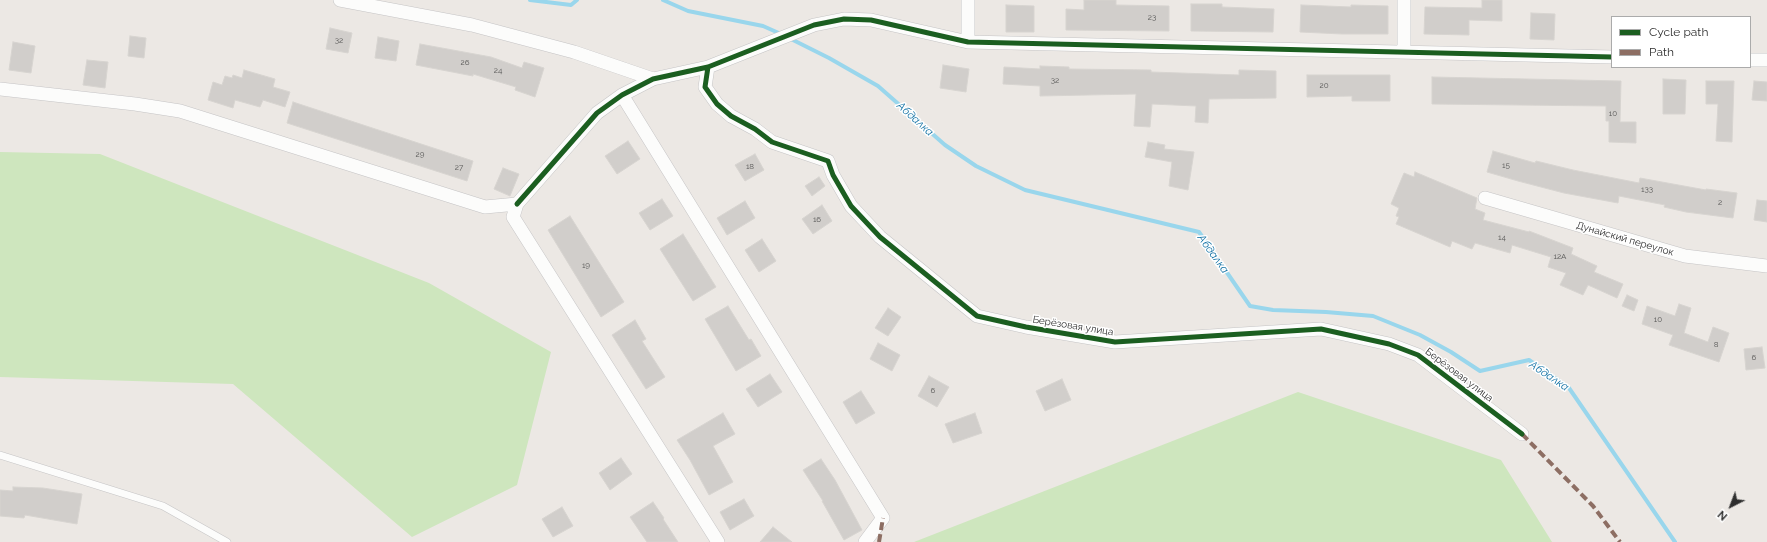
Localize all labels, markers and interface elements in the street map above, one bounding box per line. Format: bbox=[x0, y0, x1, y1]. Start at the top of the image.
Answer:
house number: 23 bbox=[1148, 13, 1156, 23]
legend bbox=[1611, 16, 1751, 68]
text: Cycle path bbox=[1649, 25, 1708, 39]
house number: 32 bbox=[335, 36, 343, 46]
text: Path bbox=[1649, 45, 1674, 59]
house number: 26 bbox=[461, 58, 469, 68]
house number: 24 bbox=[494, 66, 502, 76]
house number: 32 bbox=[1051, 76, 1059, 86]
house number: 20 bbox=[1319, 81, 1329, 91]
water label: Абдалка bbox=[894, 99, 936, 139]
house number: 10 bbox=[1609, 109, 1617, 119]
house number: 29 bbox=[416, 150, 424, 160]
house number: 15 bbox=[1502, 161, 1510, 171]
house number: 18 bbox=[746, 162, 754, 172]
house number: 27 bbox=[455, 163, 463, 173]
house number: 133 bbox=[1641, 185, 1653, 195]
house number: 2 bbox=[1718, 198, 1722, 208]
house number: 16 bbox=[813, 215, 821, 225]
street label: Дунайский переулок bbox=[1575, 219, 1675, 259]
water label: Абдалка bbox=[1195, 232, 1231, 276]
house number: 14 bbox=[1498, 233, 1506, 243]
house number: 12А bbox=[1554, 252, 1566, 262]
house number: 19 bbox=[582, 261, 590, 271]
street label: Берёзовая улица bbox=[1032, 314, 1114, 338]
house number: 10 bbox=[1654, 315, 1662, 325]
house number: 8 bbox=[1714, 340, 1718, 350]
street label: Берёзовая улица bbox=[1423, 346, 1495, 404]
house number: 6 bbox=[1752, 353, 1756, 363]
water label: Абдалка bbox=[1527, 358, 1571, 394]
house number: 6 bbox=[931, 386, 935, 396]
north arrow bbox=[1711, 486, 1751, 526]
text: N bbox=[1715, 508, 1730, 523]

